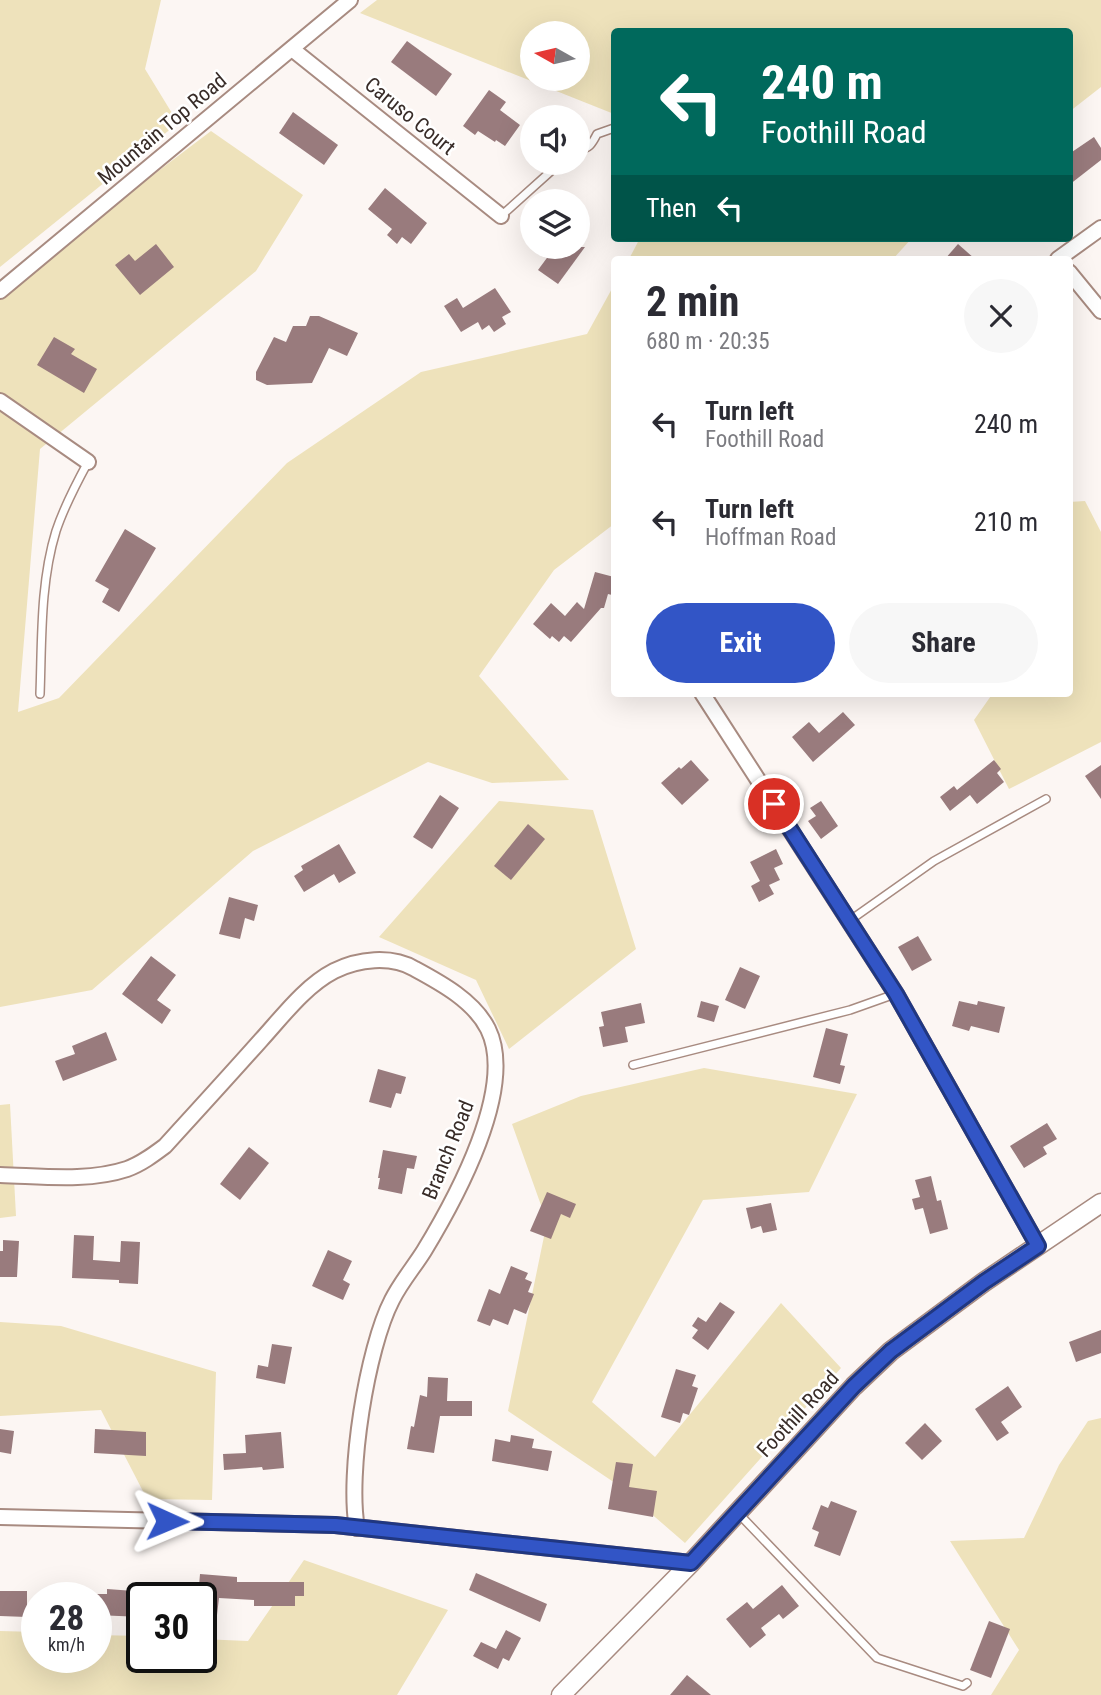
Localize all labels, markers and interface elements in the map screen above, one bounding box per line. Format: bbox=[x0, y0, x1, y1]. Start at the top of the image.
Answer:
north arrow bbox=[520, 21, 590, 91]
map controls bbox=[520, 21, 590, 259]
text: 240 m bbox=[761, 54, 883, 111]
icon: left bbox=[646, 56, 737, 147]
street label: Mountain Top Road bbox=[93, 68, 231, 190]
street label: Caruso Court bbox=[360, 72, 460, 160]
button: sound bbox=[520, 105, 590, 175]
text: Foothill Road bbox=[761, 113, 927, 151]
button: layers bbox=[520, 189, 590, 259]
icon: left bbox=[711, 189, 749, 227]
text: Then bbox=[646, 193, 697, 223]
text: 2 min bbox=[646, 277, 739, 326]
button: close bbox=[964, 279, 1038, 353]
text: 680 m · 20:35 bbox=[646, 328, 770, 355]
text: Turn left bbox=[705, 396, 794, 426]
icon: left bbox=[646, 405, 684, 443]
text: 240 m bbox=[974, 409, 1038, 439]
text: Foothill Road bbox=[705, 426, 824, 453]
text: Turn left bbox=[705, 494, 794, 524]
icon: left bbox=[646, 503, 684, 541]
text: 210 m bbox=[974, 507, 1038, 537]
text: Hoffman Road bbox=[705, 524, 836, 551]
button: Exit bbox=[646, 603, 835, 683]
button: Share bbox=[849, 603, 1038, 683]
pin bbox=[744, 774, 804, 834]
icon: arrive bbox=[755, 785, 793, 823]
street label: Branch Road bbox=[417, 1097, 479, 1203]
street label: Foothill Road bbox=[752, 1366, 844, 1462]
position arrow bbox=[130, 1484, 204, 1558]
speed limit sign: 30 bbox=[126, 1582, 217, 1673]
text: 28 bbox=[49, 1598, 84, 1639]
text: km/h bbox=[48, 1634, 85, 1655]

